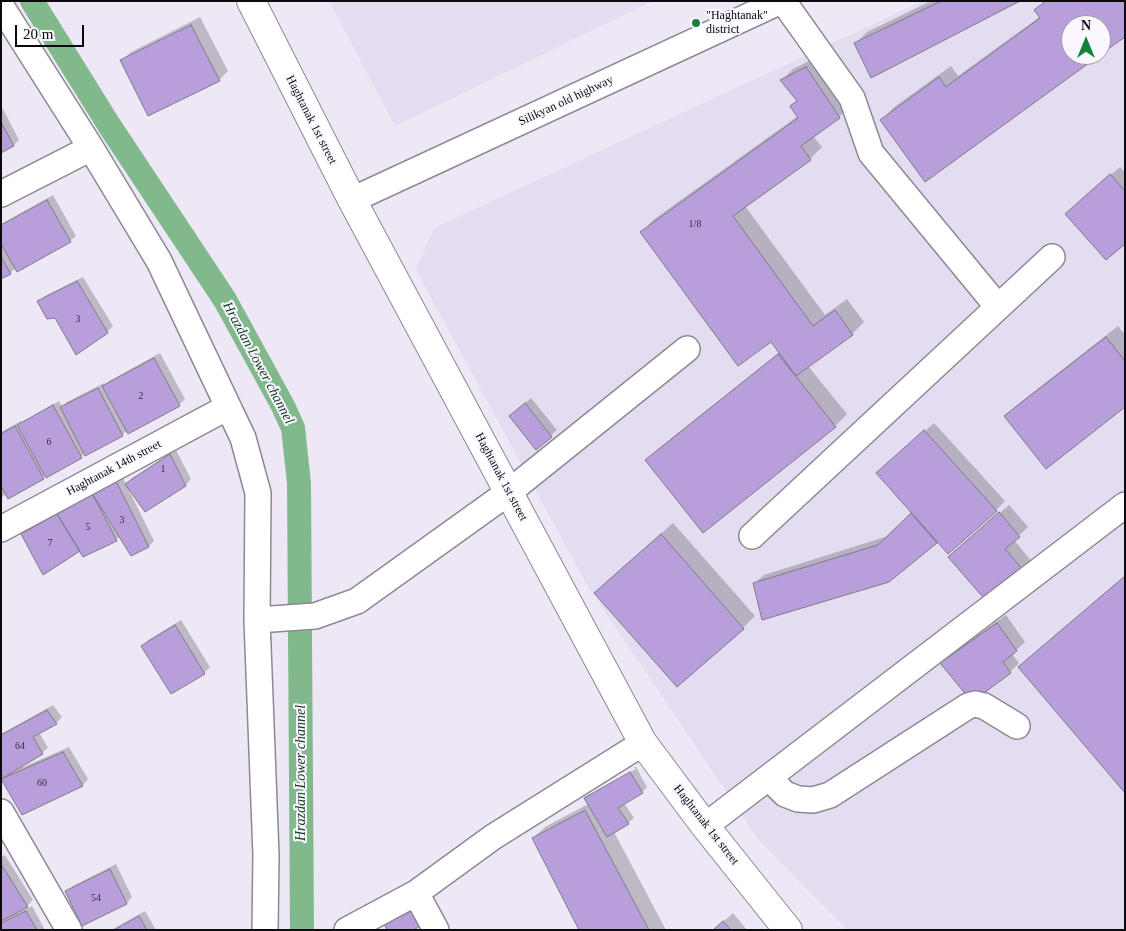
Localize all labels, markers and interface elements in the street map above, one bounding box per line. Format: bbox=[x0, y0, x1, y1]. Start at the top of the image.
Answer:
place label: "Haghtanak" district bbox=[706, 9, 768, 37]
scale bar bbox=[18, 15, 86, 47]
north arrow bbox=[1061, 15, 1111, 65]
marker: "Haghtanak" district bbox=[690, 17, 702, 29]
text: N bbox=[1081, 18, 1091, 33]
text: 20 m bbox=[23, 26, 53, 42]
street label: Haghtanak 1st street bbox=[282, 73, 340, 167]
street label: Silikyan old highway bbox=[516, 73, 616, 129]
house number: 1/8 bbox=[689, 218, 701, 230]
water label: Hrazdan Lower channel bbox=[219, 299, 297, 427]
house number: 3 bbox=[76, 313, 80, 325]
house number: 2 bbox=[138, 390, 144, 402]
street label: Haghtanak 1st street bbox=[472, 430, 530, 524]
house number: 6 bbox=[46, 436, 52, 448]
street label: Haghtanak 14th street bbox=[64, 437, 164, 499]
house number: 1 bbox=[160, 463, 166, 475]
house number: 3 bbox=[120, 514, 124, 526]
house number: 5 bbox=[86, 521, 90, 533]
house number: 7 bbox=[48, 537, 52, 549]
water label: Hrazdan Lower channel bbox=[293, 705, 309, 841]
house number: 64 bbox=[15, 740, 25, 752]
house number: 60 bbox=[37, 777, 47, 789]
street label: Haghtanak 1st street bbox=[670, 782, 742, 868]
house number: 54 bbox=[91, 892, 101, 904]

